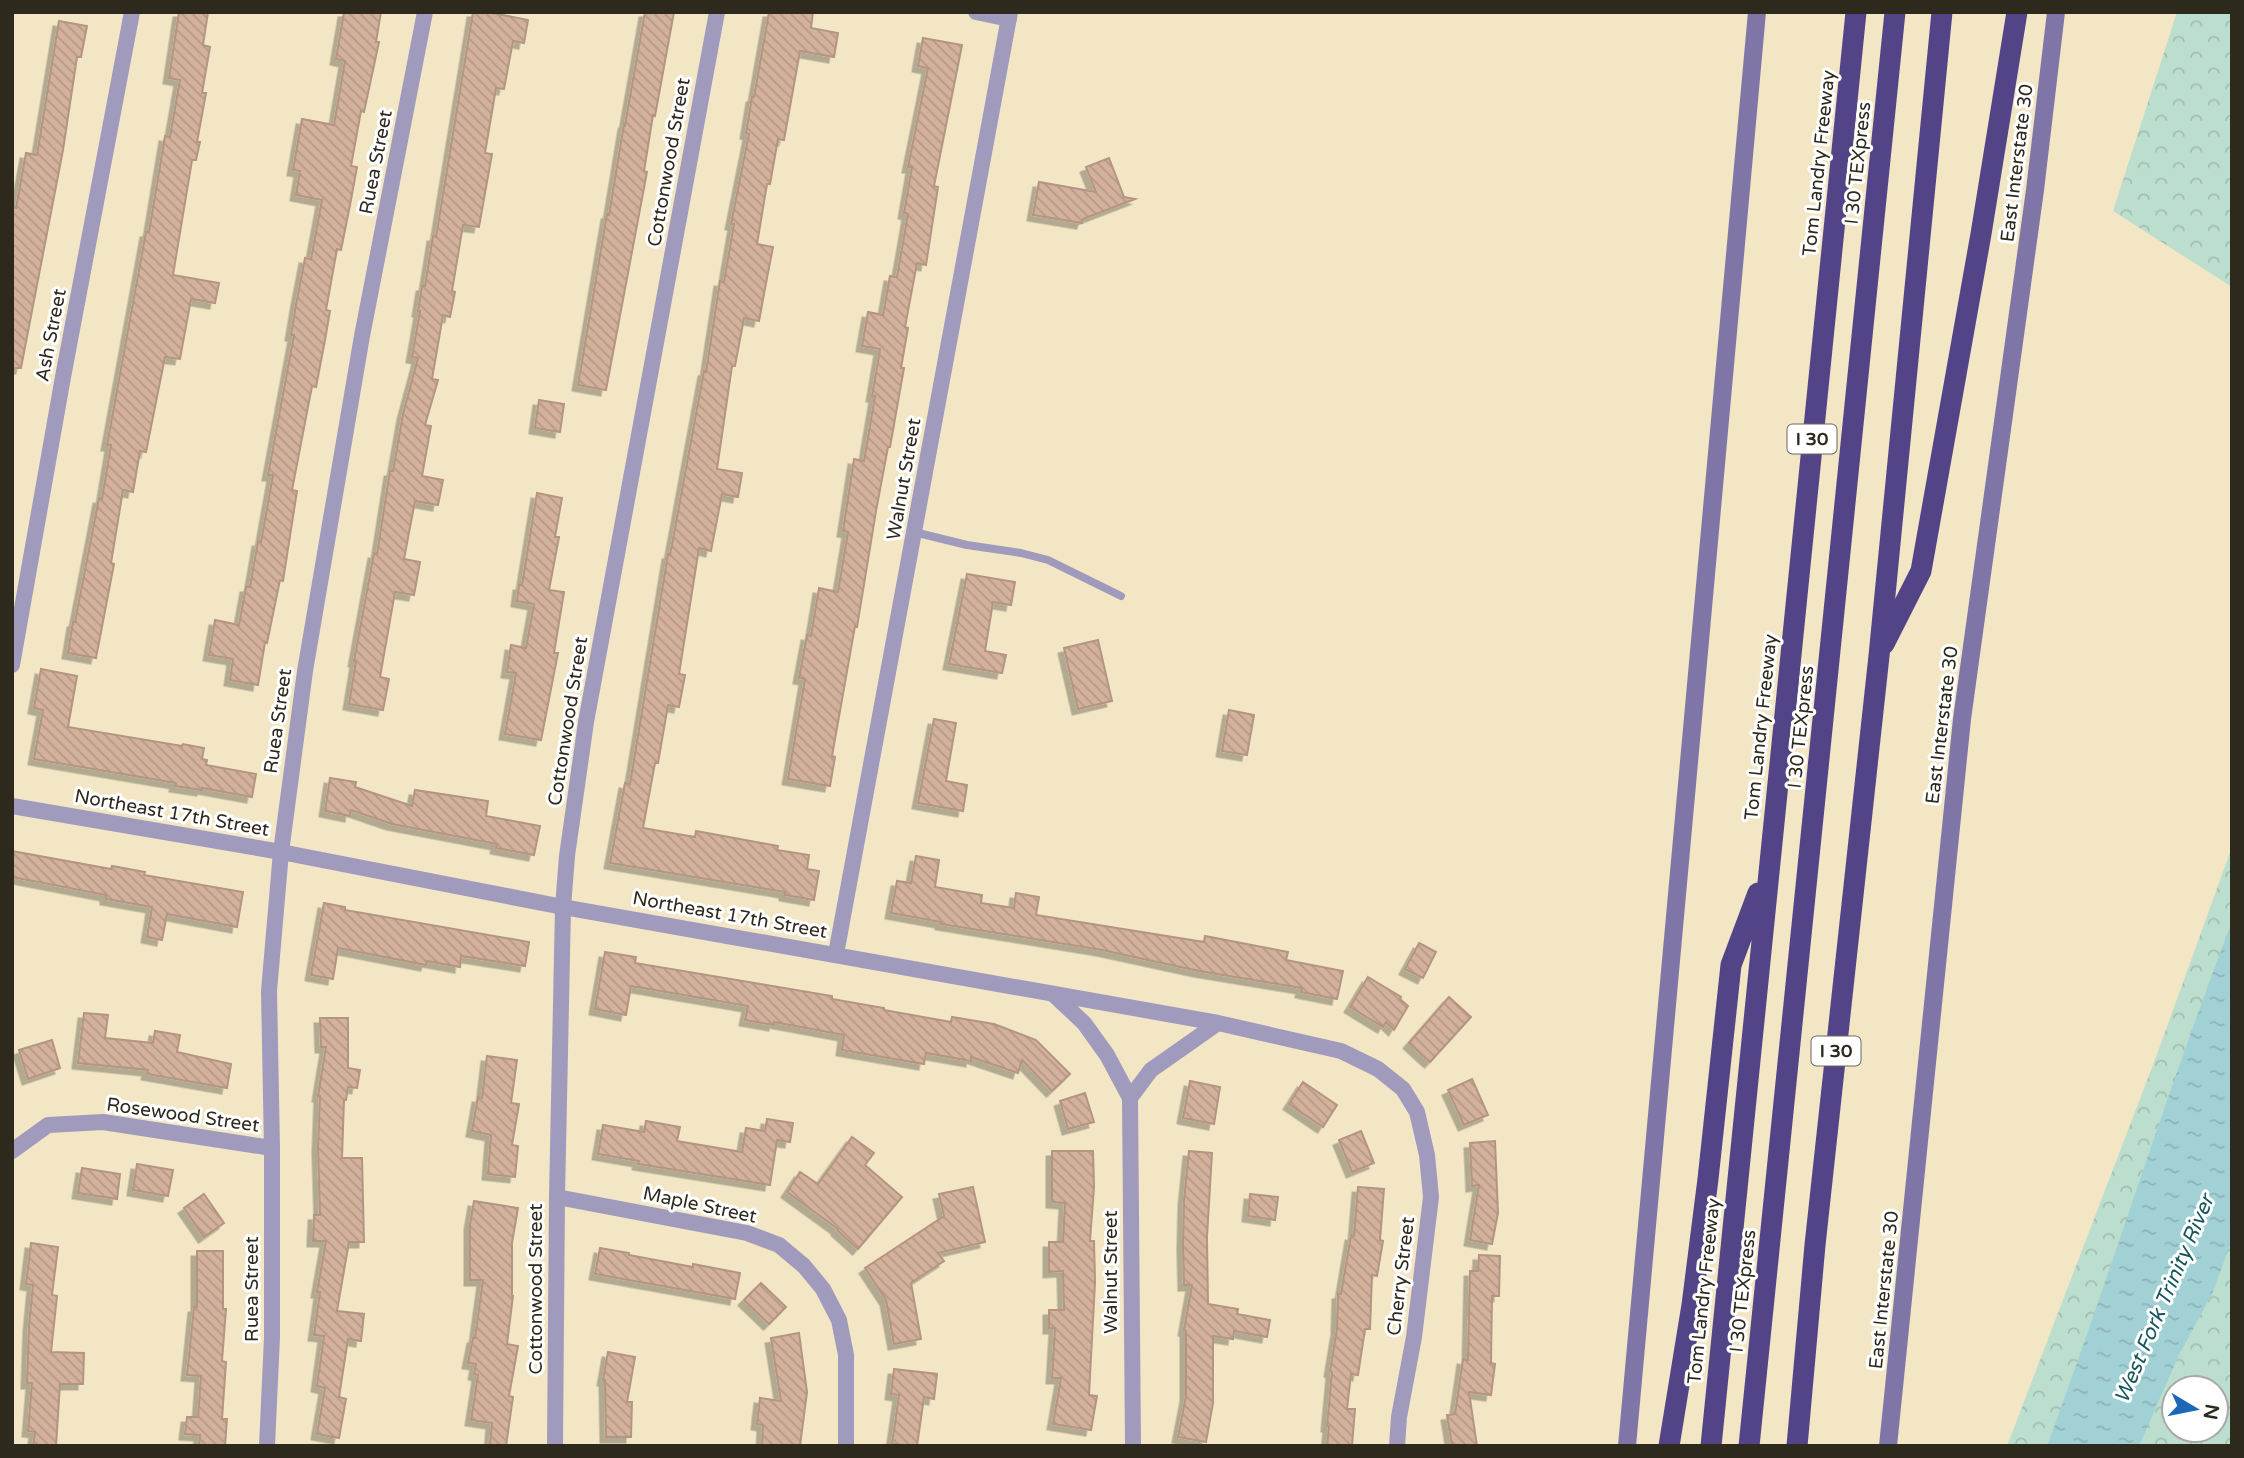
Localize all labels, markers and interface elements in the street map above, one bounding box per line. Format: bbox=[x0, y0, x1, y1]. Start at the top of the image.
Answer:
street label: Tom Landry Freeway bbox=[1798, 69, 1840, 257]
street label: Cottonwood Street bbox=[643, 76, 695, 248]
street label: East Interstate 30 bbox=[1996, 83, 2038, 243]
street label: I 30 TEXpress bbox=[1841, 101, 1875, 226]
street label: Ruea Street bbox=[355, 108, 397, 216]
street label: Ash Street bbox=[31, 287, 71, 383]
street label: Walnut Street bbox=[882, 416, 926, 542]
road number: I 30 bbox=[1787, 424, 1836, 454]
street label: Tom Landry Freeway bbox=[1740, 633, 1782, 821]
street label: Cottonwood Street bbox=[544, 635, 592, 807]
street label: East Interstate 30 bbox=[1921, 645, 1963, 805]
street label: I 30 TEXpress bbox=[1784, 665, 1818, 790]
street label: Ruea Street bbox=[260, 667, 296, 775]
street label: Northeast 17th Street bbox=[73, 785, 271, 841]
street label: Northeast 17th Street bbox=[631, 887, 829, 943]
road number: I 30 bbox=[1812, 1036, 1860, 1066]
street label: Rosewood Street bbox=[105, 1093, 261, 1137]
street label: Maple Street bbox=[641, 1182, 759, 1228]
water label: West Fork Trinity River bbox=[2109, 1189, 2221, 1407]
street label: Tom Landry Freeway bbox=[1683, 1197, 1725, 1385]
street label: Cottonwood Street bbox=[525, 1204, 547, 1374]
street label: Walnut Street bbox=[1100, 1210, 1122, 1334]
street label: East Interstate 30 bbox=[1865, 1210, 1903, 1370]
street label: Cherry Street bbox=[1383, 1215, 1419, 1337]
street label: I 30 TEXpress bbox=[1726, 1229, 1760, 1354]
street label: Ruea Street bbox=[241, 1236, 263, 1342]
north arrow bbox=[2160, 1374, 2230, 1444]
text: N bbox=[2199, 1402, 2223, 1421]

